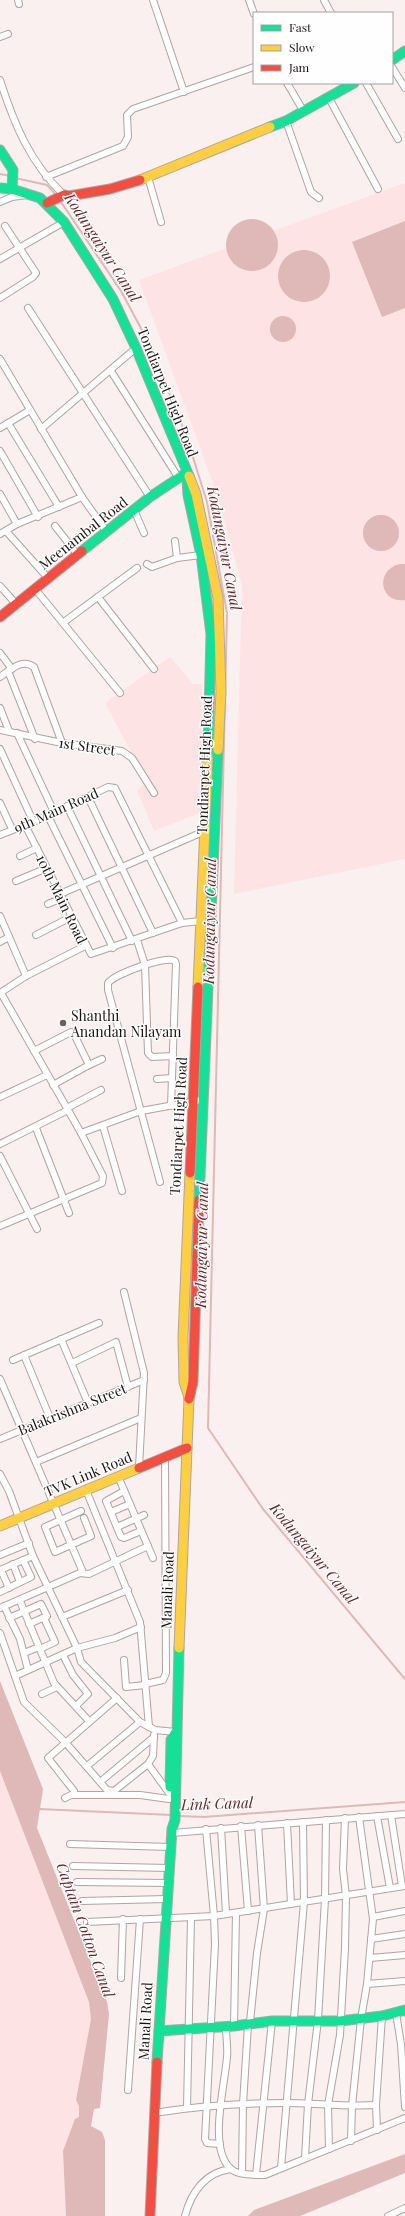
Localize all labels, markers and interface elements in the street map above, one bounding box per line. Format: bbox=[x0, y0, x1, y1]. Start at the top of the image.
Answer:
legend bbox=[253, 12, 393, 84]
text: Fast bbox=[289, 19, 312, 35]
text: Slow bbox=[289, 39, 315, 55]
text: Jam bbox=[288, 59, 310, 75]
water label: Kodungaiyur Canal bbox=[60, 188, 146, 306]
street label: Tondiarpet High Road bbox=[133, 324, 203, 460]
water label: Kodungaiyur Canal bbox=[203, 483, 247, 613]
street label: Meenambal Road bbox=[35, 492, 131, 574]
street label: Tondiarpet High Road bbox=[192, 695, 216, 835]
street label: 1st Street bbox=[57, 733, 118, 760]
street label: 9th Main Road bbox=[11, 783, 101, 837]
street label: 10th Main Road bbox=[32, 851, 92, 947]
water label: Kodungaiyur Canal bbox=[198, 857, 220, 985]
place label: Shanthi Anandan Nilayam bbox=[70, 1006, 182, 1041]
marker: Shanthi Anandan Nilayam bbox=[58, 1018, 68, 1028]
street label: Tondiarpet High Road bbox=[165, 1056, 191, 1196]
water label: Kodungaiyur Canal bbox=[190, 1181, 212, 1309]
street label: Balakrishna Street bbox=[15, 1378, 130, 1439]
street label: TVK Link Road bbox=[41, 1447, 135, 1501]
water label: Kodungaiyur Canal bbox=[265, 1498, 363, 1608]
street label: Manali Road bbox=[156, 1551, 178, 1629]
water label: Link Canal bbox=[180, 1792, 254, 1814]
water label: Captain Cotton Canal bbox=[52, 1860, 120, 2001]
street label: Manali Road bbox=[133, 1982, 157, 2060]

